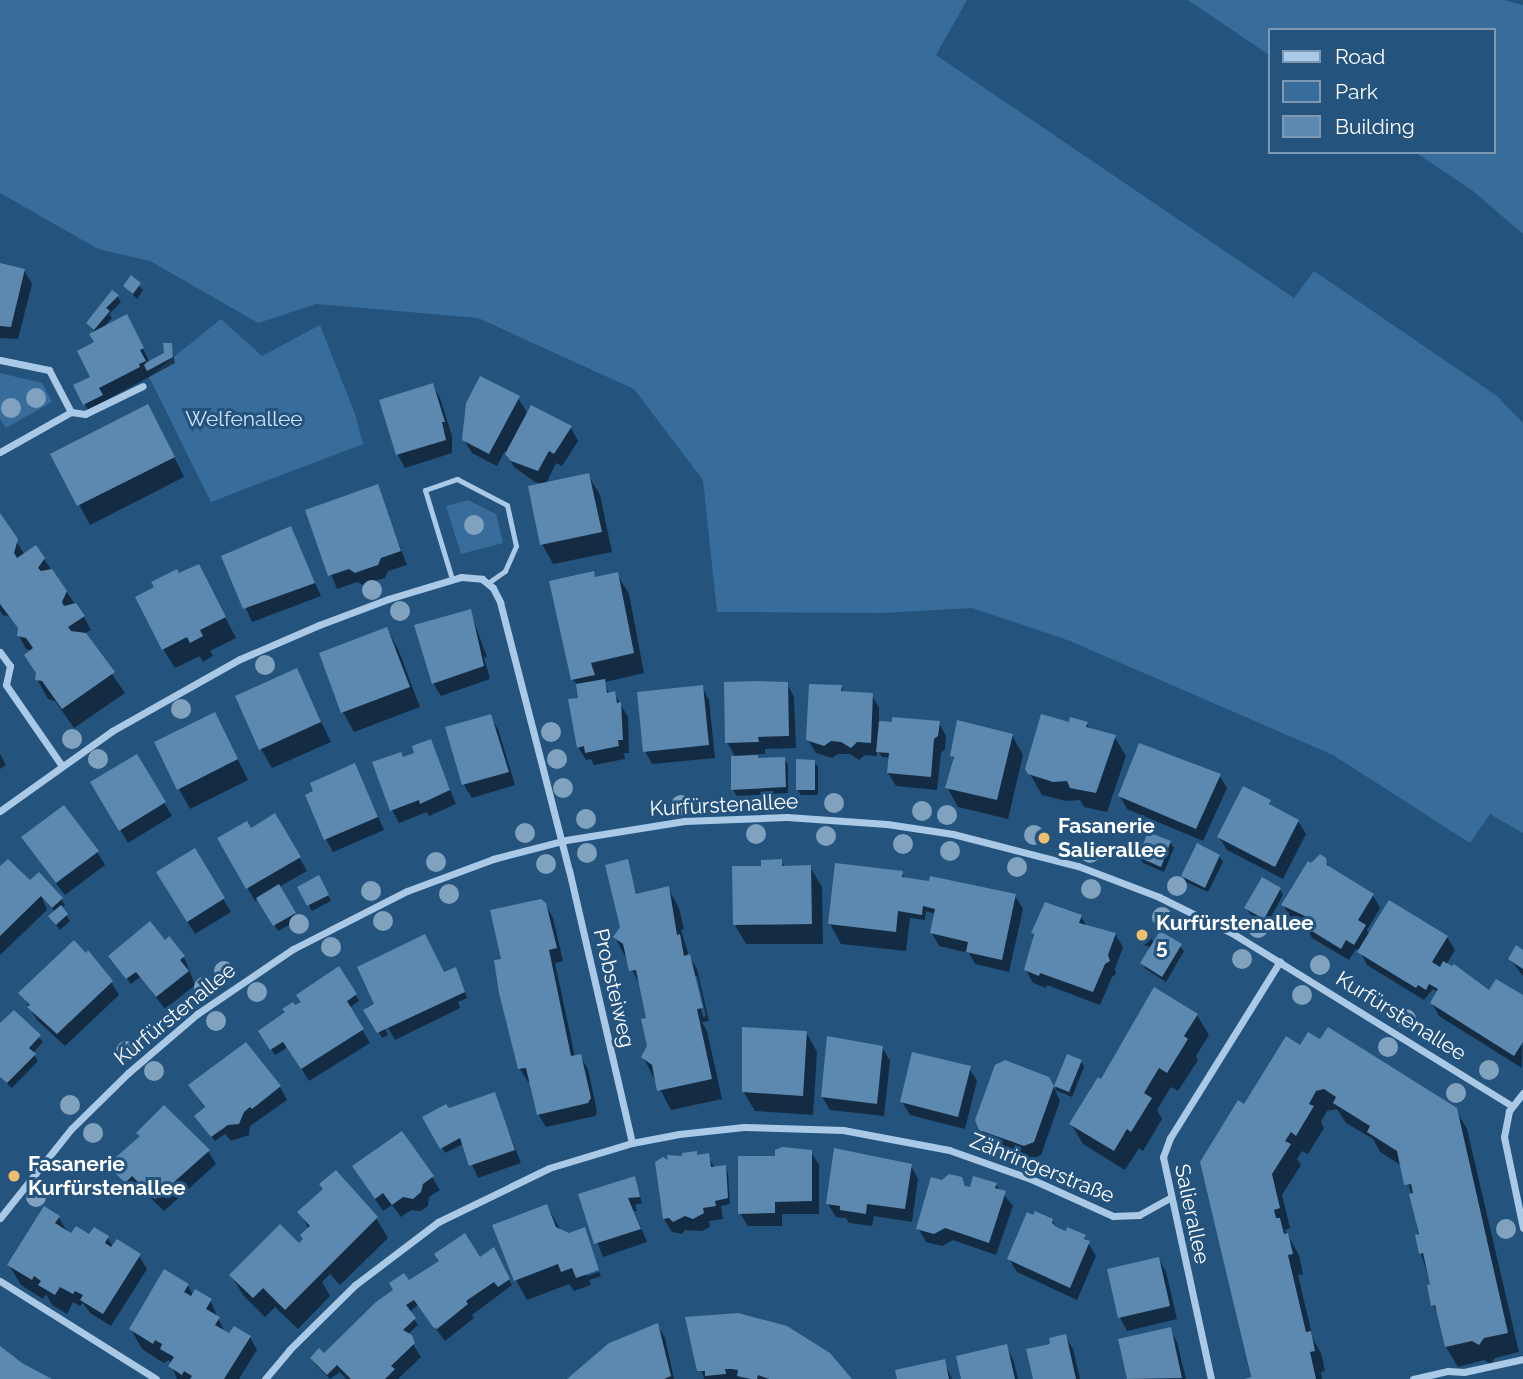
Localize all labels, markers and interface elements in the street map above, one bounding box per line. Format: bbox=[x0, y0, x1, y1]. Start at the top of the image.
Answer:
legend bbox=[1268, 28, 1495, 154]
text: Road bbox=[1335, 44, 1385, 69]
text: Park bbox=[1335, 79, 1378, 104]
text: Building bbox=[1335, 114, 1415, 139]
park label: Welfenallee bbox=[185, 406, 303, 432]
street label: Kurfürstenallee bbox=[649, 789, 799, 821]
place label: Fasanerie Salierallee bbox=[1058, 813, 1166, 863]
marker: Fasanerie Salierallee bbox=[1036, 830, 1052, 846]
place label: Kurfürstenallee 5 bbox=[1156, 910, 1314, 960]
street label: Probsteiweg bbox=[588, 926, 640, 1050]
marker: Kurfürstenallee 5 bbox=[1134, 927, 1150, 943]
street label: Kurfürstenallee bbox=[109, 957, 241, 1071]
street label: Kurfürstenallee bbox=[1331, 966, 1471, 1066]
street label: Zähringerstraße bbox=[966, 1128, 1118, 1208]
place label: Fasanerie Kurfürstenallee bbox=[28, 1151, 186, 1201]
street label: Salierallee bbox=[1169, 1162, 1215, 1266]
marker: Fasanerie Kurfürstenallee bbox=[6, 1168, 22, 1184]

